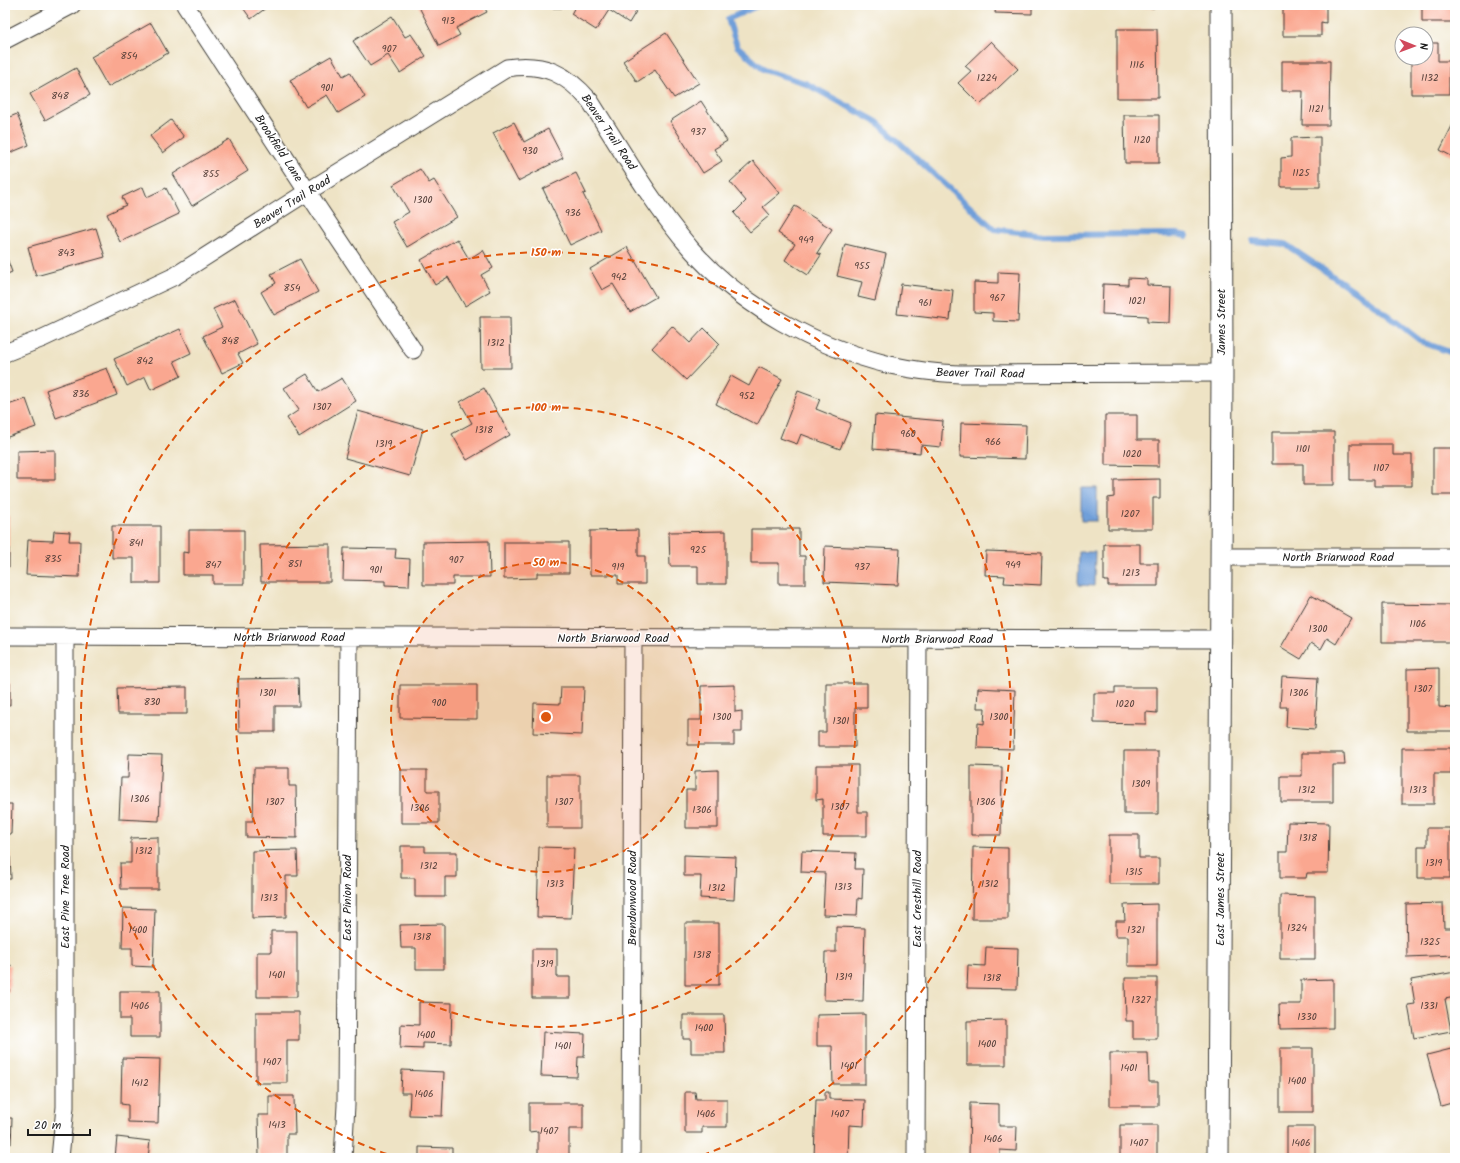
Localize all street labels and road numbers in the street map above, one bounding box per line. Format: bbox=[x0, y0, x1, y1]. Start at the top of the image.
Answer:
street label: Beaver Trail Road bbox=[576, 90, 642, 175]
street label: Brookfield Lane bbox=[249, 111, 308, 186]
street label: Beaver Trail Road bbox=[250, 170, 336, 234]
street label: James Street bbox=[1212, 288, 1231, 355]
street label: Beaver Trail Road bbox=[936, 363, 1025, 384]
street label: North Briarwood Road bbox=[1282, 548, 1395, 567]
street label: North Briarwood Road bbox=[233, 628, 346, 647]
street label: North Briarwood Road bbox=[557, 629, 670, 648]
street label: North Briarwood Road bbox=[881, 630, 994, 649]
street label: East Pine Tree Road bbox=[56, 844, 75, 949]
street label: Brendonwood Road bbox=[623, 849, 642, 946]
street label: East Cresthill Road bbox=[908, 849, 927, 948]
street label: East James Street bbox=[1211, 852, 1230, 946]
street label: East Pinion Road bbox=[338, 854, 357, 941]

